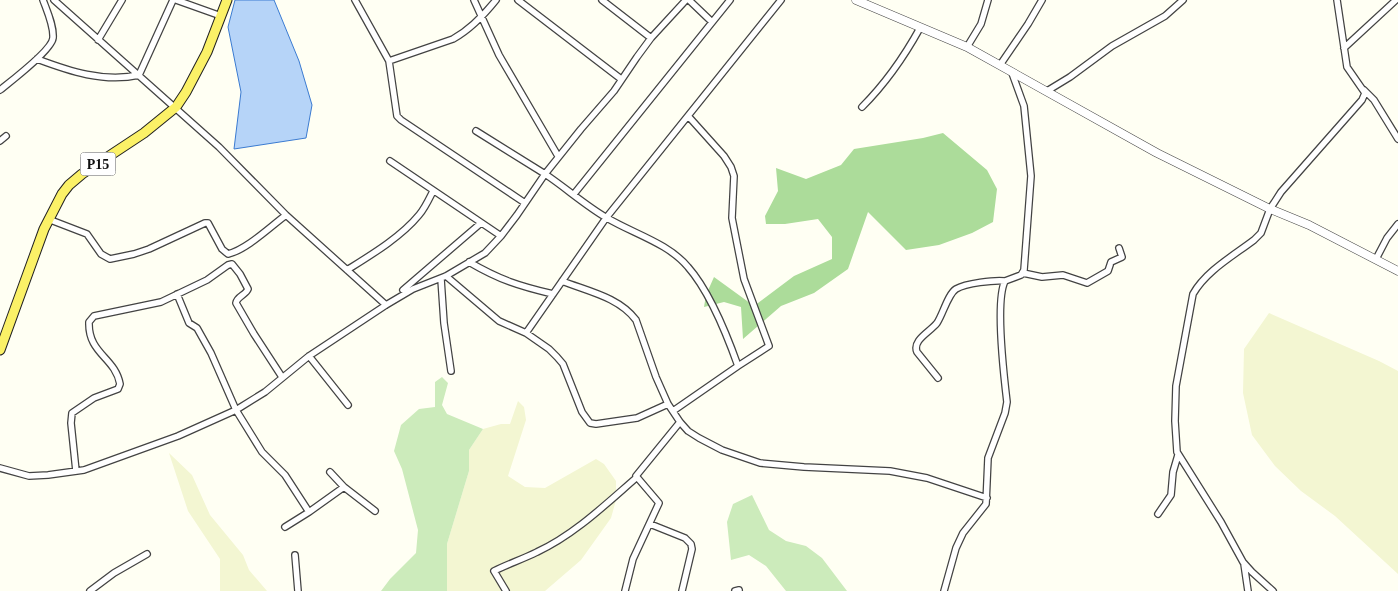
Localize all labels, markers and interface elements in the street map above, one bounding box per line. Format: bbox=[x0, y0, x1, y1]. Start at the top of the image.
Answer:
road number: P15 bbox=[80, 152, 116, 175]

